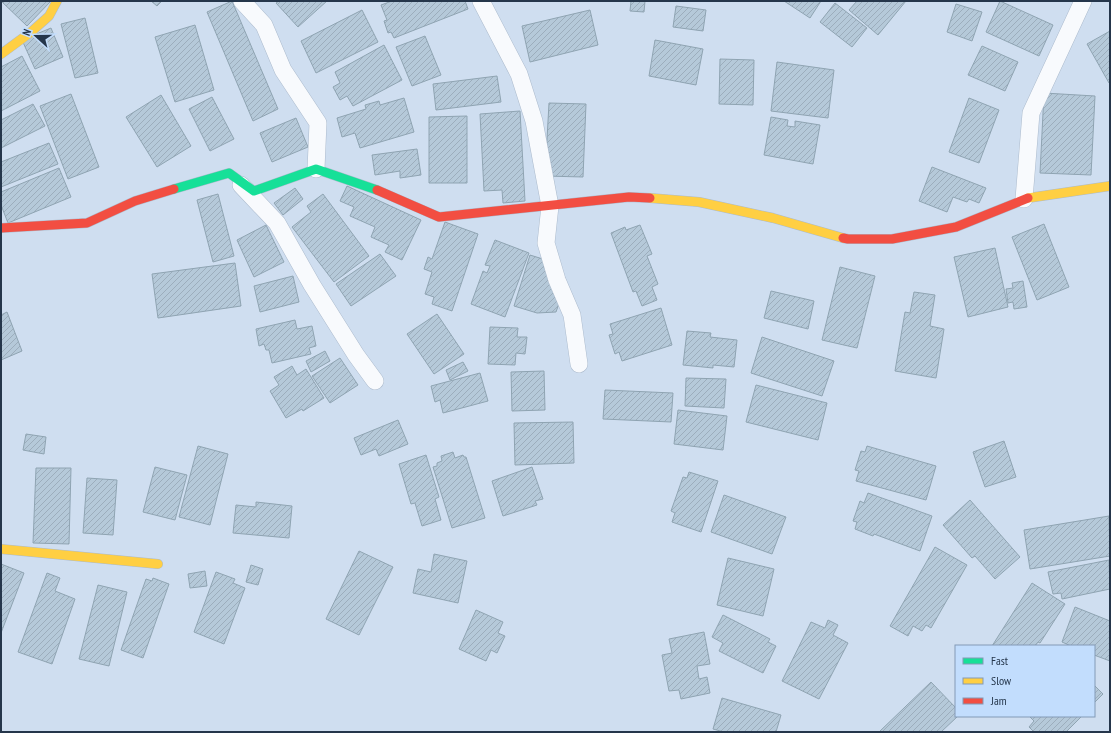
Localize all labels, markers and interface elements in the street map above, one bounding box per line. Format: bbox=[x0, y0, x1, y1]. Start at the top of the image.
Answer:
north arrow bbox=[16, 16, 56, 56]
text: N bbox=[19, 27, 34, 38]
legend bbox=[955, 645, 1095, 717]
text: Fast bbox=[991, 653, 1009, 668]
text: Slow bbox=[991, 673, 1012, 688]
text: Jam bbox=[990, 693, 1007, 708]

